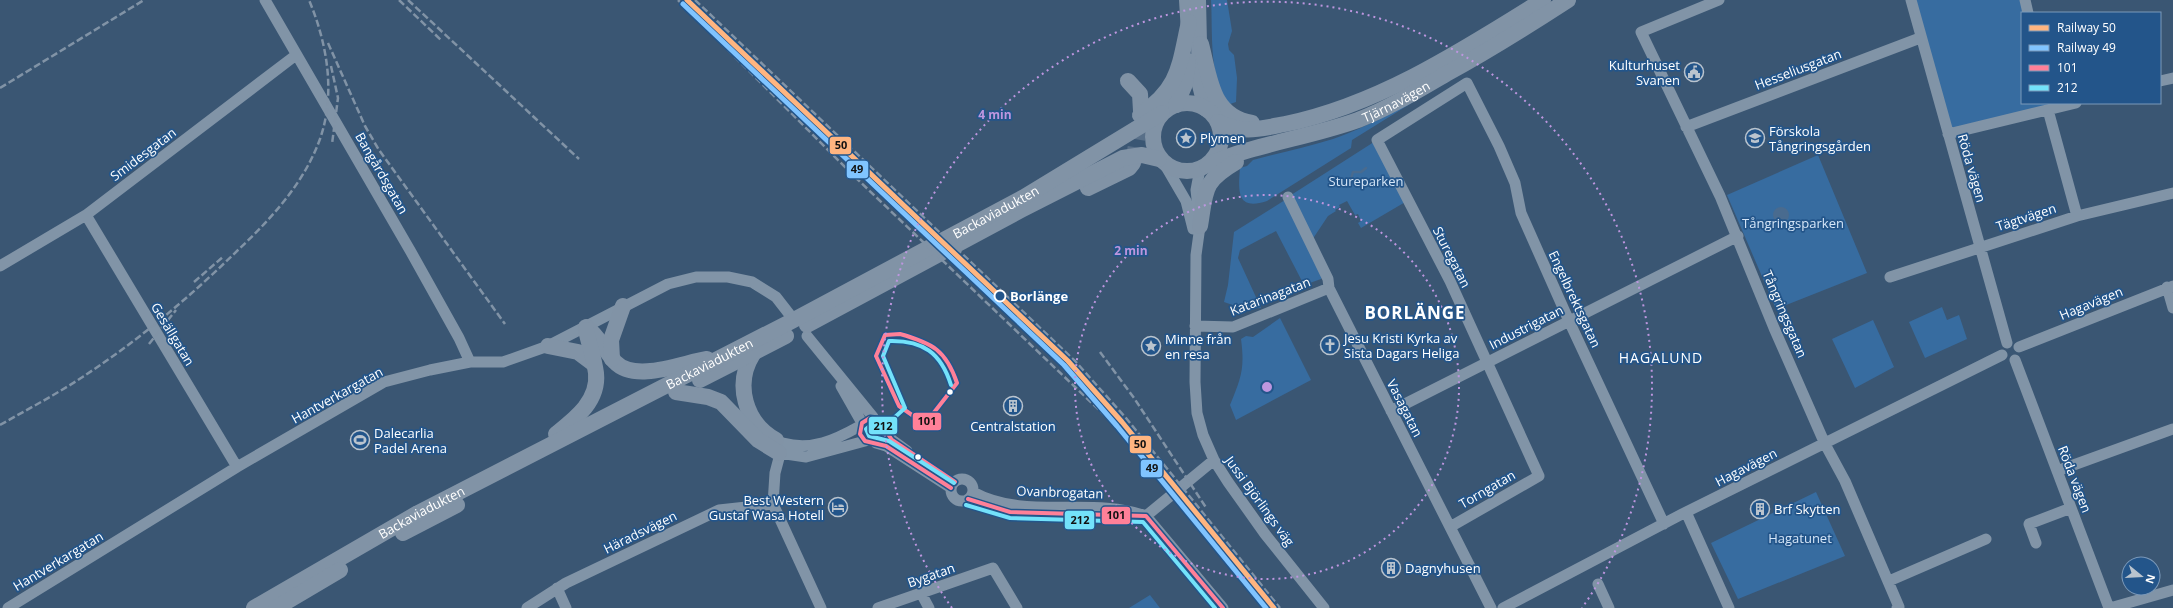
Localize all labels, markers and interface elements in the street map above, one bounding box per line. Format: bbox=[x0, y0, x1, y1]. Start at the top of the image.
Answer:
legend bbox=[2021, 12, 2161, 104]
text: Railway 50 bbox=[2057, 19, 2116, 36]
text: Railway 49 bbox=[2057, 39, 2116, 56]
street label: Hesseliusgatan bbox=[1752, 44, 1844, 94]
place label: Kulturhuset Svanen bbox=[1609, 56, 1680, 89]
text: 101 bbox=[2057, 59, 2078, 76]
public building icon: Kulturhuset Svanen bbox=[1683, 61, 1705, 83]
street label: Tjärnavägen bbox=[1359, 76, 1433, 126]
text: 212 bbox=[2057, 79, 2078, 96]
text: 4 min bbox=[978, 106, 1012, 123]
place label: Förskola Tångringsgården bbox=[1769, 122, 1871, 155]
street label: Smidesgatan bbox=[106, 123, 180, 185]
place icon: Plymen bbox=[1175, 127, 1197, 149]
school or university icon: Förskola Tångringsgården bbox=[1744, 127, 1766, 149]
street label: Bangårdsgatan bbox=[351, 129, 413, 217]
place label: Plymen bbox=[1200, 129, 1245, 147]
street label: Röda vägen bbox=[1954, 132, 1990, 204]
line badge: 50 bbox=[829, 136, 852, 155]
text: 50 bbox=[835, 137, 847, 152]
line badge: 49 bbox=[846, 160, 869, 179]
text: 49 bbox=[851, 161, 863, 176]
park label: Stureparken bbox=[1329, 172, 1403, 190]
street label: Backaviadukten bbox=[949, 181, 1042, 243]
street label: Tägtvägen bbox=[1994, 199, 2058, 235]
park label: Tångringsparken bbox=[1742, 214, 1844, 232]
street label: Sturegatan bbox=[1429, 223, 1475, 291]
text: 2 min bbox=[1114, 242, 1148, 259]
street label: Engelbrektsgatan bbox=[1545, 248, 1605, 350]
street label: Tångringsgatan bbox=[1758, 268, 1812, 360]
street label: Katarinagatan bbox=[1227, 272, 1313, 320]
street label: Hagavägen bbox=[2057, 282, 2125, 324]
place label: Borlänge bbox=[1010, 287, 1068, 305]
marker: Borlänge bbox=[993, 289, 1007, 303]
street label: Gesällgatan bbox=[147, 299, 199, 369]
district label: BORLÄNGE bbox=[1364, 301, 1466, 324]
street label: Industrigatan bbox=[1486, 301, 1566, 353]
place label: Jesu Kristi Kyrka av Sista Dagars Heliga bbox=[1342, 329, 1459, 362]
place label: Minne från en resa bbox=[1165, 330, 1231, 363]
street label: Backaviadukten bbox=[663, 334, 756, 393]
church icon: Jesu Kristi Kyrka av Sista Dagars Heliga bbox=[1319, 334, 1341, 356]
place icon: Minne från en resa bbox=[1140, 335, 1162, 357]
district label: HAGALUND bbox=[1619, 348, 1703, 367]
street label: Hantverkargatan bbox=[288, 362, 386, 428]
street label: Vasagatan bbox=[1383, 376, 1427, 440]
centre of rings bbox=[1260, 380, 1274, 394]
unlabelled marker bbox=[945, 387, 955, 397]
building icon: Centralstation bbox=[1002, 395, 1024, 417]
line badge: 101 bbox=[912, 412, 942, 431]
text: 101 bbox=[918, 413, 936, 428]
line badge: 212 bbox=[868, 416, 898, 435]
place label: Centralstation bbox=[970, 417, 1056, 435]
text: 212 bbox=[874, 418, 892, 433]
place label: Dalecarlia Padel Arena bbox=[374, 424, 447, 457]
sports icon: Dalecarlia Padel Arena bbox=[349, 429, 371, 451]
line badge: 50 bbox=[1129, 435, 1152, 454]
text: 50 bbox=[1134, 436, 1146, 451]
street label: Röda vägen bbox=[2054, 443, 2096, 515]
street label: Hagavägen bbox=[1712, 444, 1780, 490]
street label: Jussi Björlings väg bbox=[1220, 451, 1299, 550]
unlabelled marker bbox=[913, 452, 923, 462]
line badge: 49 bbox=[1140, 459, 1163, 478]
text: 49 bbox=[1146, 460, 1158, 475]
street label: Torngatan bbox=[1455, 466, 1519, 512]
street label: Ovanbrogatan bbox=[1016, 481, 1104, 503]
street label: Backaviadukten bbox=[375, 482, 468, 543]
place label: Best Western Gustaf Wasa Hotell bbox=[709, 491, 824, 524]
hotel icon: Best Western Gustaf Wasa Hotell bbox=[827, 496, 849, 518]
building icon: Brf Skytten bbox=[1749, 498, 1771, 520]
place label: Brf Skytten bbox=[1774, 500, 1840, 518]
street label: Häradsvägen bbox=[600, 506, 680, 558]
line badge: 101 bbox=[1101, 506, 1131, 525]
text: 101 bbox=[1107, 507, 1125, 522]
line badge: 212 bbox=[1064, 510, 1095, 530]
text: 212 bbox=[1071, 512, 1089, 527]
street label: Hantverkargatan bbox=[10, 527, 106, 595]
park label: Hagatunet bbox=[1768, 529, 1832, 547]
north arrow bbox=[2121, 556, 2161, 596]
building icon: Dagnyhusen bbox=[1380, 557, 1402, 579]
street label: Bygatan bbox=[905, 559, 957, 591]
place label: Dagnyhusen bbox=[1405, 559, 1481, 577]
text: N bbox=[2142, 573, 2160, 586]

